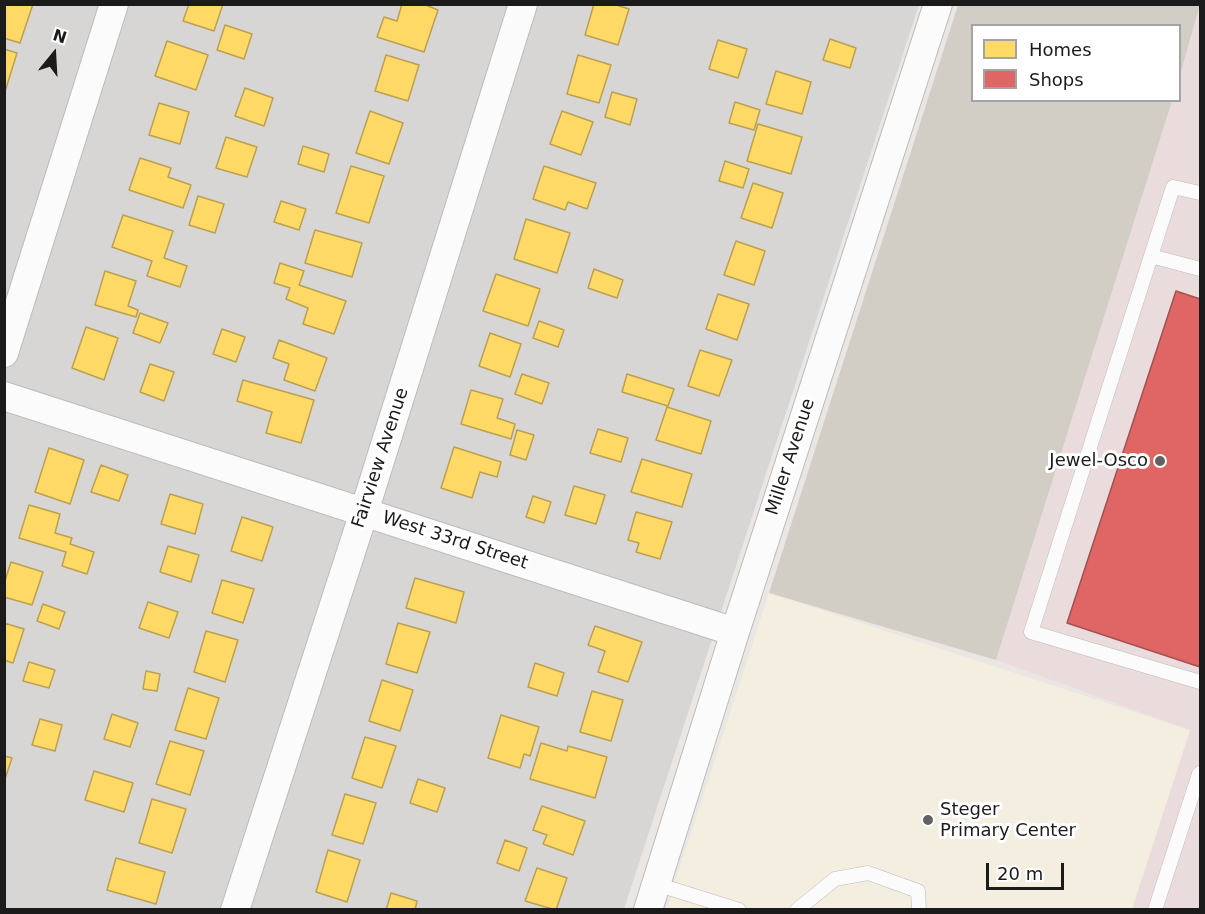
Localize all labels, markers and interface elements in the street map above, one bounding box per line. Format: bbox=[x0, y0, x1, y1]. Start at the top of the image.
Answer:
north arrow bbox=[24, 24, 84, 84]
legend bbox=[971, 24, 1181, 102]
text: N bbox=[50, 25, 69, 48]
text: Homes bbox=[1029, 39, 1092, 60]
text: Shops bbox=[1029, 69, 1084, 90]
street label: Fairview Avenue bbox=[348, 385, 414, 531]
street label: Miller Avenue bbox=[762, 396, 820, 518]
place label: Jewel-Osco bbox=[1049, 450, 1148, 472]
marker: Jewel-Osco bbox=[1153, 454, 1167, 468]
street label: West 33rd Street bbox=[379, 507, 531, 575]
place label: Steger Primary Center bbox=[940, 799, 1076, 842]
marker: Steger Primary Center bbox=[921, 813, 935, 827]
scale bar bbox=[989, 851, 1067, 889]
text: 20 m bbox=[997, 863, 1043, 884]

